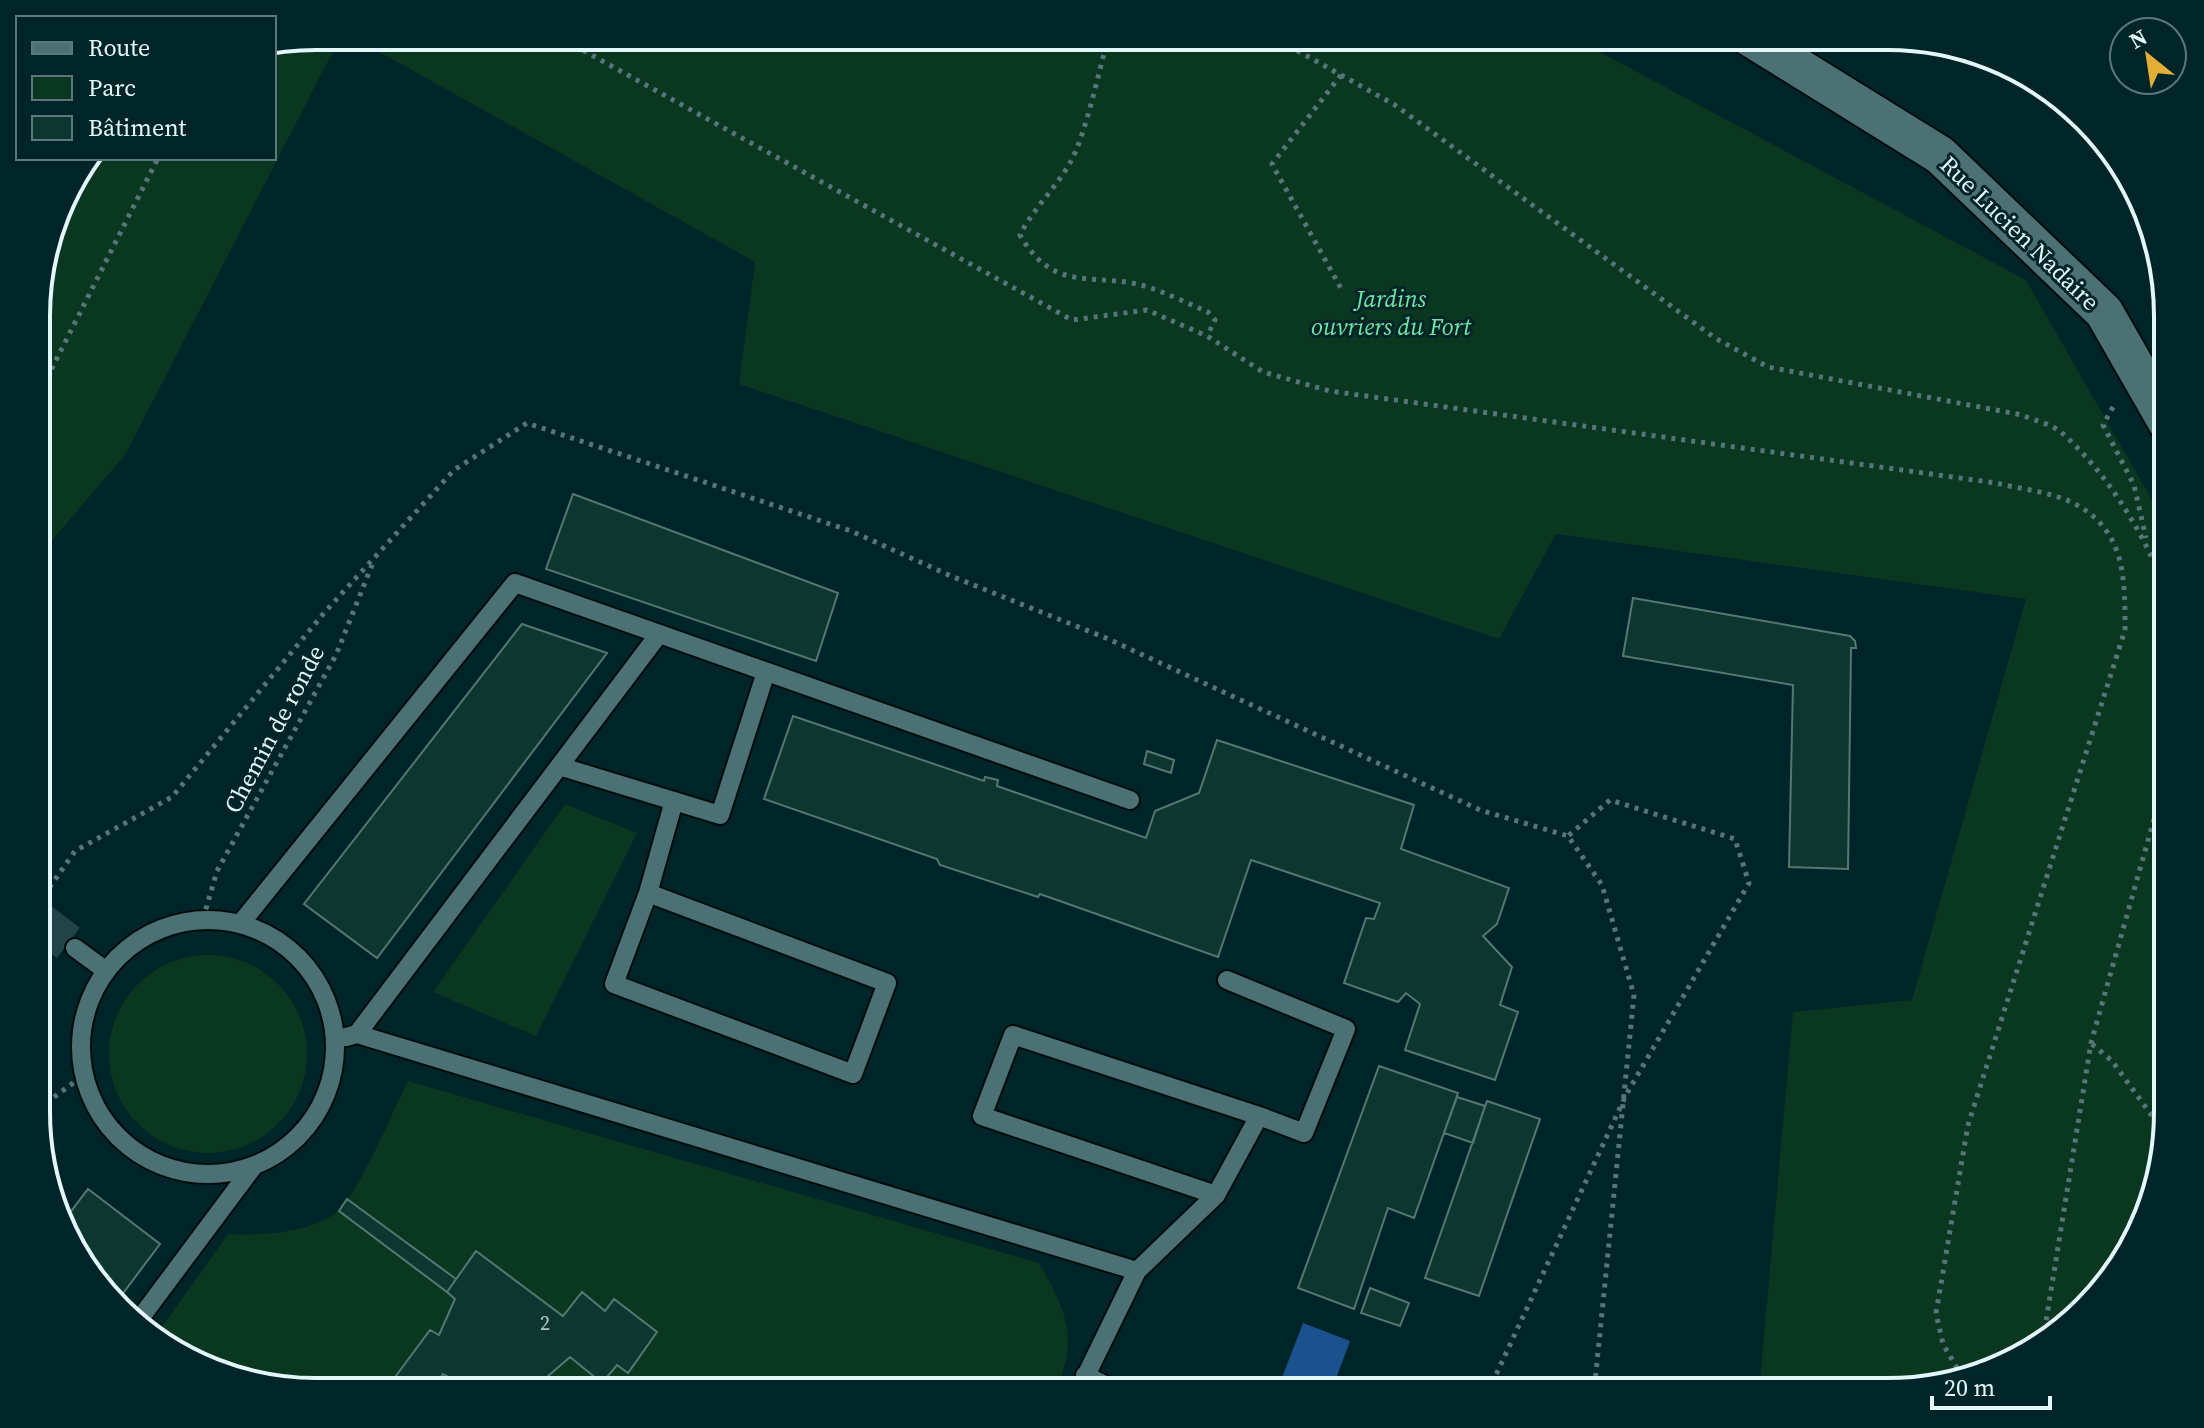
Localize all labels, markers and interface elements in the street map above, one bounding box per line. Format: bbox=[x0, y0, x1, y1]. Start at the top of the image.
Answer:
legend bbox=[16, 16, 276, 160]
north arrow bbox=[2108, 16, 2188, 96]
text: N bbox=[2124, 22, 2152, 56]
text: Route bbox=[88, 31, 150, 64]
text: Parc bbox=[88, 71, 136, 104]
text: Bâtiment bbox=[88, 111, 187, 144]
street label: Rue Lucien Nadaire bbox=[1933, 148, 2107, 318]
park label: Jardins ouvriers du Fort bbox=[1311, 282, 1472, 343]
street label: Chemin de ronde bbox=[216, 639, 332, 819]
house number: 2 bbox=[540, 1309, 550, 1337]
scale bar bbox=[1932, 1360, 2050, 1410]
text: 20 m bbox=[1944, 1371, 1995, 1404]

